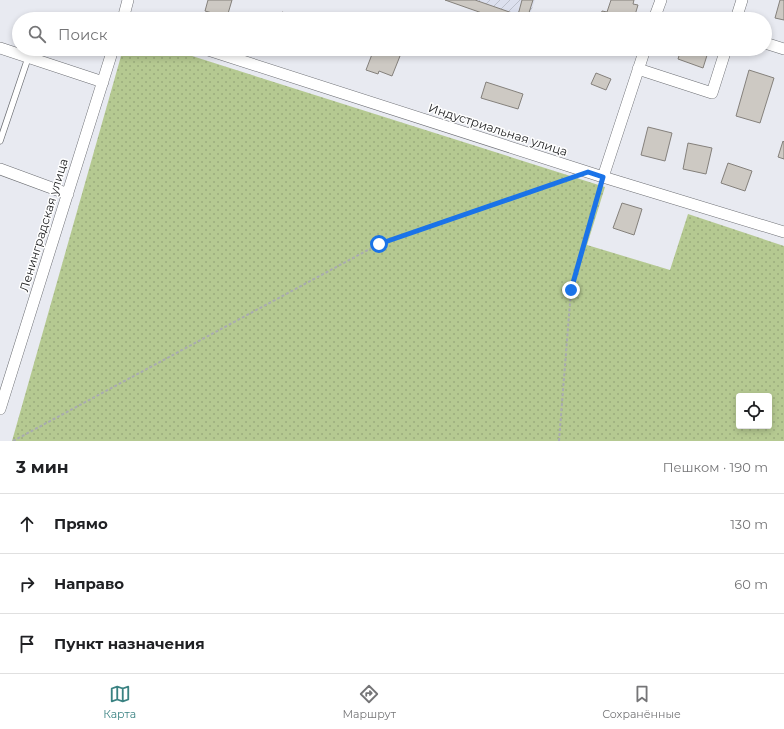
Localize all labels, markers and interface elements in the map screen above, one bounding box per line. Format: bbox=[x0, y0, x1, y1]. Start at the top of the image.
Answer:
search box bbox=[12, 12, 772, 56]
icon: search bbox=[26, 23, 48, 45]
text: Поиск bbox=[58, 25, 107, 44]
street label: Индустриальная улица bbox=[427, 100, 570, 159]
street label: Ленинградская улица bbox=[16, 156, 71, 293]
route start bbox=[370, 235, 388, 253]
route end bbox=[562, 281, 580, 299]
map controls bbox=[736, 393, 772, 429]
button: locate bbox=[736, 393, 772, 429]
text: 3 мин bbox=[16, 457, 69, 477]
text: Пешком · 190 m bbox=[663, 459, 768, 475]
icon: ahead bbox=[16, 513, 38, 535]
text: Прямо bbox=[54, 514, 108, 533]
text: 130 m bbox=[730, 516, 768, 532]
icon: right bbox=[16, 573, 38, 595]
text: Направо bbox=[54, 574, 124, 593]
text: 60 m bbox=[734, 576, 768, 592]
icon: arrive bbox=[16, 633, 38, 655]
text: Пункт назначения bbox=[54, 634, 205, 653]
tab: Карта bbox=[103, 683, 136, 721]
tab: Маршрут bbox=[342, 683, 396, 721]
tab: Сохранённые bbox=[602, 683, 681, 721]

